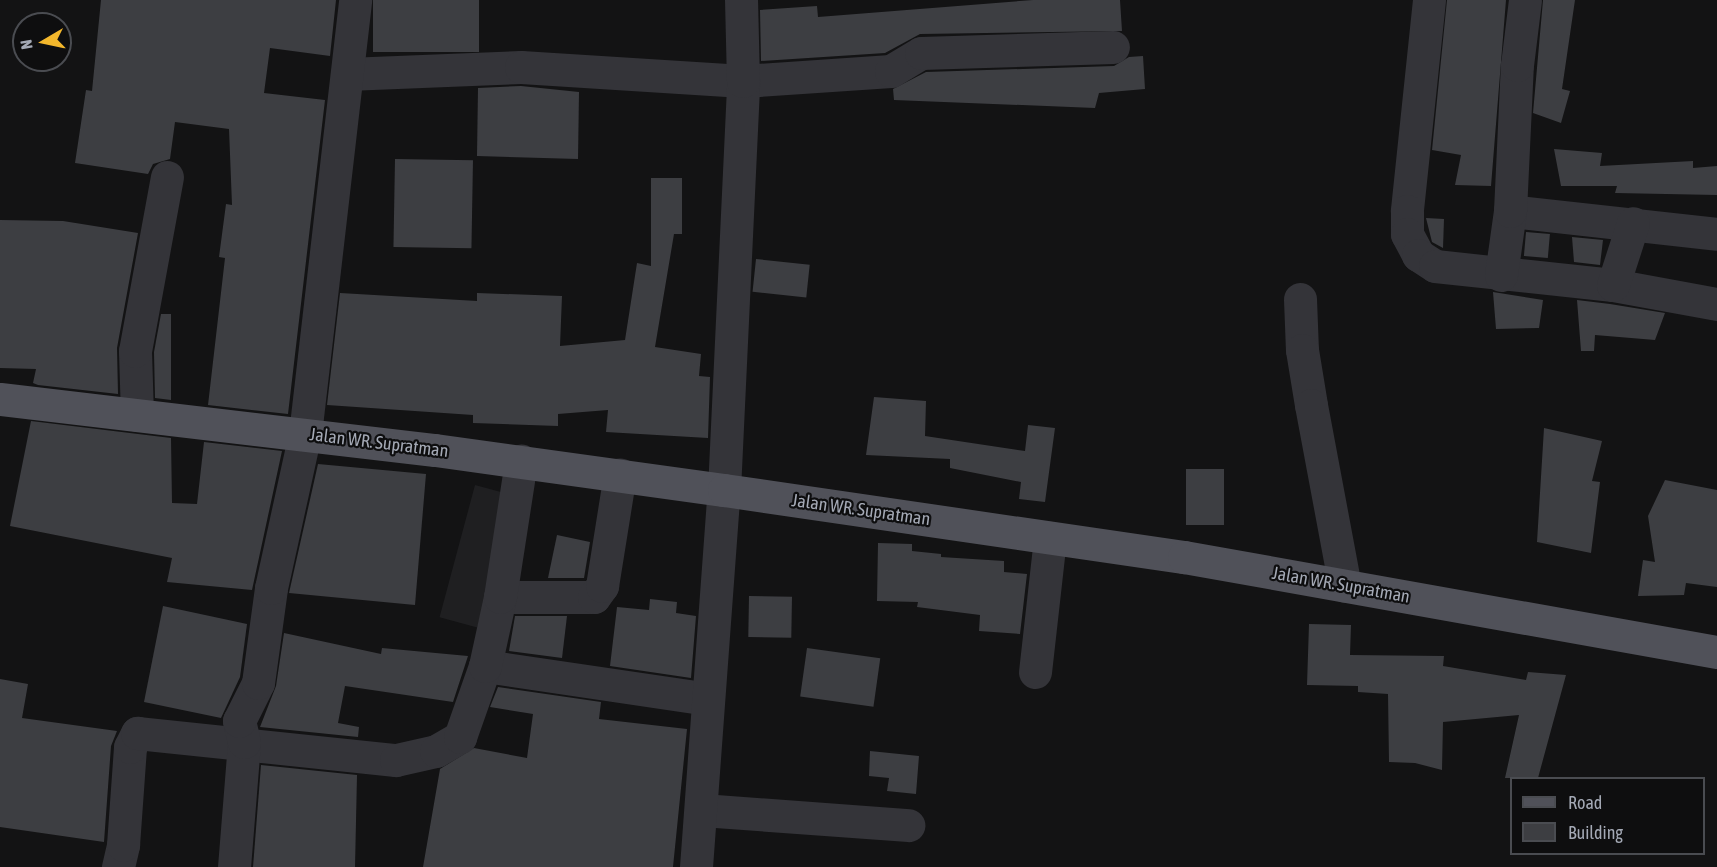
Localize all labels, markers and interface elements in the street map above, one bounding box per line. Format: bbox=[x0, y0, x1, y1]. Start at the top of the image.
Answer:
north arrow bbox=[12, 12, 72, 72]
text: N bbox=[17, 38, 36, 51]
street label: Jalan WR. Supratman bbox=[308, 424, 450, 462]
street label: Jalan WR. Supratman bbox=[790, 490, 932, 530]
street label: Jalan WR. Supratman bbox=[1270, 562, 1412, 608]
legend bbox=[1510, 777, 1705, 855]
text: Road bbox=[1568, 792, 1602, 813]
text: Building bbox=[1568, 822, 1623, 843]

